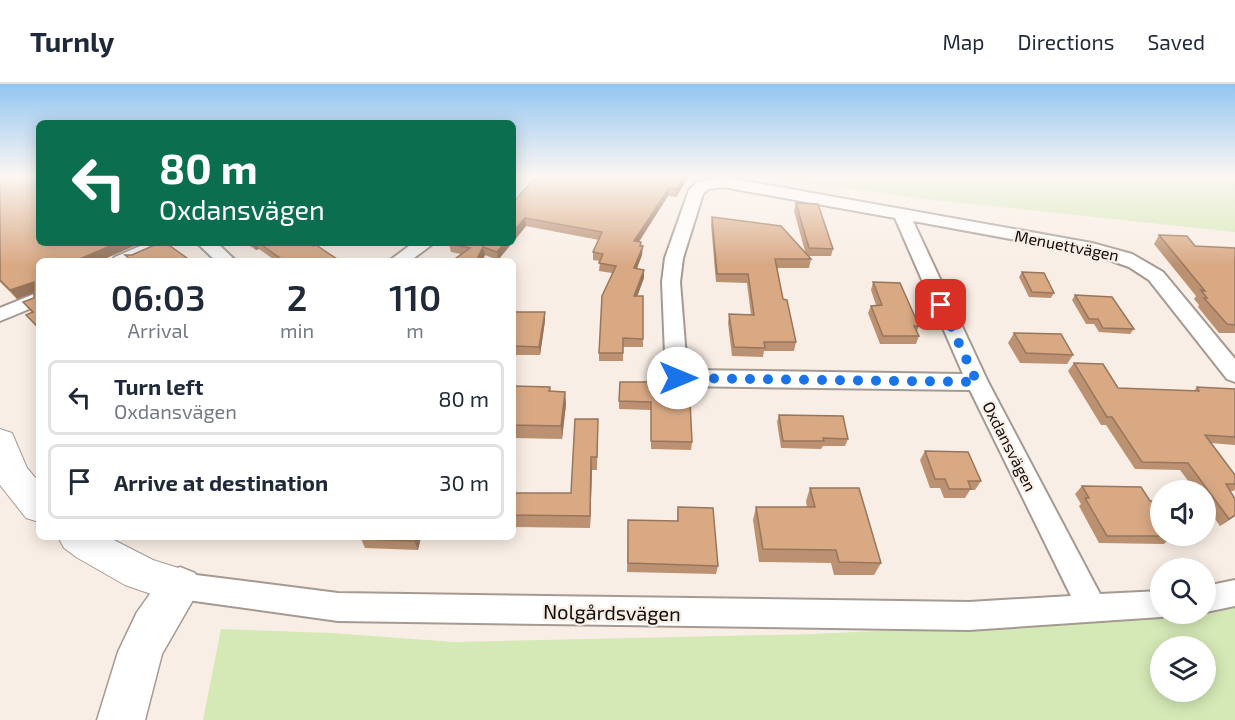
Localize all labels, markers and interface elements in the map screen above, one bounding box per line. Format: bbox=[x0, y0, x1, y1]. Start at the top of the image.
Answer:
text: Turnly bbox=[30, 24, 114, 58]
text: Map bbox=[942, 29, 985, 54]
text: Directions bbox=[1018, 29, 1114, 54]
text: Saved bbox=[1147, 29, 1205, 54]
text: 80 m bbox=[159, 142, 258, 192]
icon: left bbox=[60, 144, 138, 222]
text: Oxdansvägen bbox=[159, 193, 325, 225]
street label: Menuettvägen bbox=[1013, 226, 1121, 264]
text: 06:03 bbox=[111, 275, 205, 318]
text: 2 bbox=[287, 275, 307, 318]
text: 110 bbox=[389, 275, 441, 318]
pin bbox=[915, 279, 966, 330]
icon: arrive bbox=[924, 288, 957, 321]
text: Arrival bbox=[128, 318, 188, 342]
text: min bbox=[280, 318, 314, 342]
text: m bbox=[406, 318, 424, 342]
position arrow bbox=[646, 346, 710, 410]
text: Turn left bbox=[114, 373, 203, 399]
icon: left bbox=[63, 381, 96, 414]
text: 80 m bbox=[438, 385, 489, 411]
street label: Oxdansvägen bbox=[979, 398, 1041, 494]
text: Oxdansvägen bbox=[114, 399, 237, 423]
icon: arrive bbox=[63, 465, 96, 498]
text: Arrive at destination bbox=[114, 469, 328, 495]
text: 30 m bbox=[439, 469, 489, 495]
map controls bbox=[1150, 480, 1216, 702]
button: sound bbox=[1150, 480, 1216, 546]
button: search bbox=[1150, 558, 1216, 624]
street label: Nolgårdsvägen bbox=[543, 599, 681, 625]
button: layers bbox=[1150, 636, 1216, 702]

